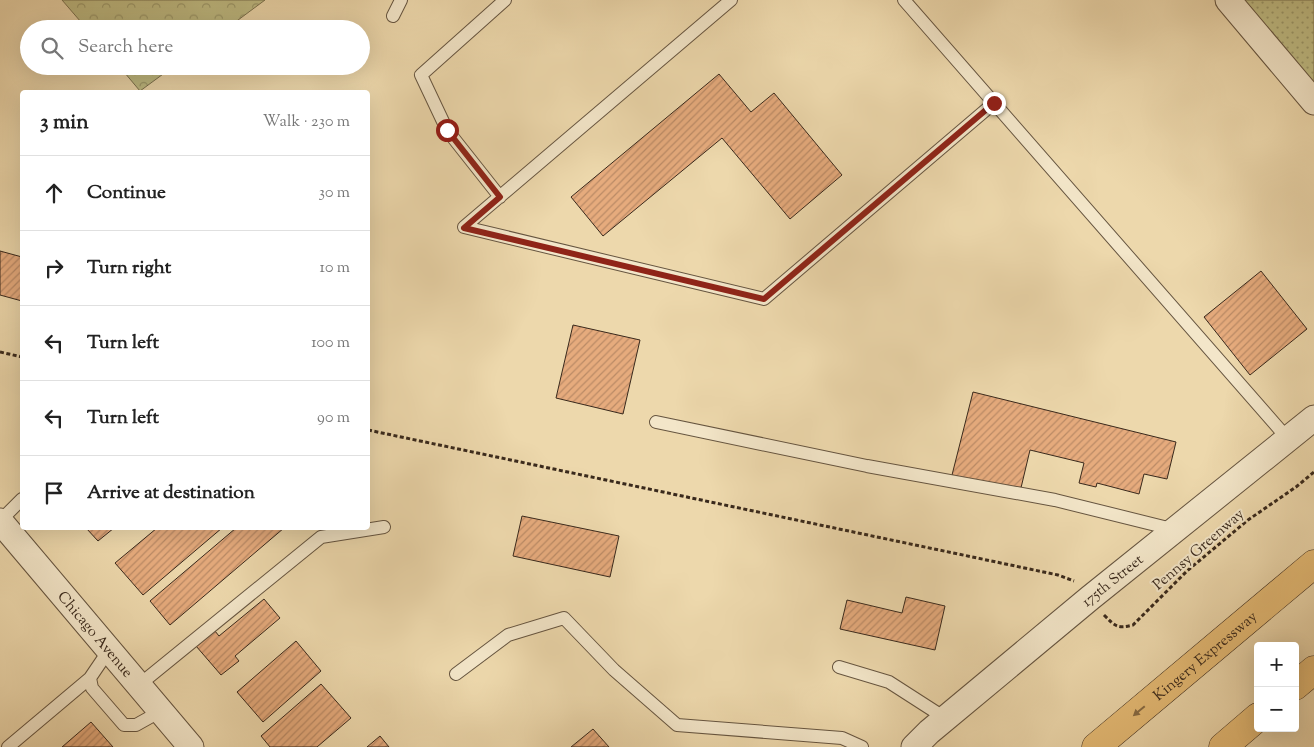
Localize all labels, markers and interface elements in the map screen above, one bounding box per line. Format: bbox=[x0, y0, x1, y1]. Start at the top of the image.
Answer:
search box bbox=[20, 20, 370, 75]
icon: search bbox=[38, 34, 66, 62]
text: Search here bbox=[78, 34, 173, 61]
route end bbox=[983, 92, 1006, 115]
text: 3 min bbox=[40, 108, 89, 138]
text: Walk · 230 m bbox=[263, 111, 350, 134]
route start bbox=[436, 119, 459, 142]
icon: ahead bbox=[40, 179, 68, 207]
text: Continue bbox=[87, 180, 166, 207]
text: 30 m bbox=[319, 182, 350, 205]
icon: right bbox=[40, 254, 68, 282]
text: Turn right bbox=[87, 255, 171, 282]
text: 10 m bbox=[320, 257, 350, 280]
icon: left bbox=[40, 329, 68, 357]
text: Turn left bbox=[87, 330, 159, 357]
text: 100 m bbox=[311, 332, 350, 355]
icon: left bbox=[40, 404, 68, 432]
text: Turn left bbox=[87, 405, 159, 432]
text: 90 m bbox=[317, 407, 350, 430]
icon: arrive bbox=[40, 479, 68, 507]
text: Arrive at destination bbox=[87, 480, 255, 507]
street label: Pennsy Greenway bbox=[1149, 504, 1250, 596]
street label: 175th Street bbox=[1078, 550, 1148, 613]
street label: Chicago Avenue bbox=[52, 587, 137, 683]
street label: Kingery Expressway bbox=[1149, 607, 1263, 707]
map controls bbox=[1254, 642, 1299, 732]
button: + bbox=[1254, 642, 1299, 687]
button: − bbox=[1254, 687, 1299, 732]
one-way arrow bbox=[1132, 706, 1145, 717]

